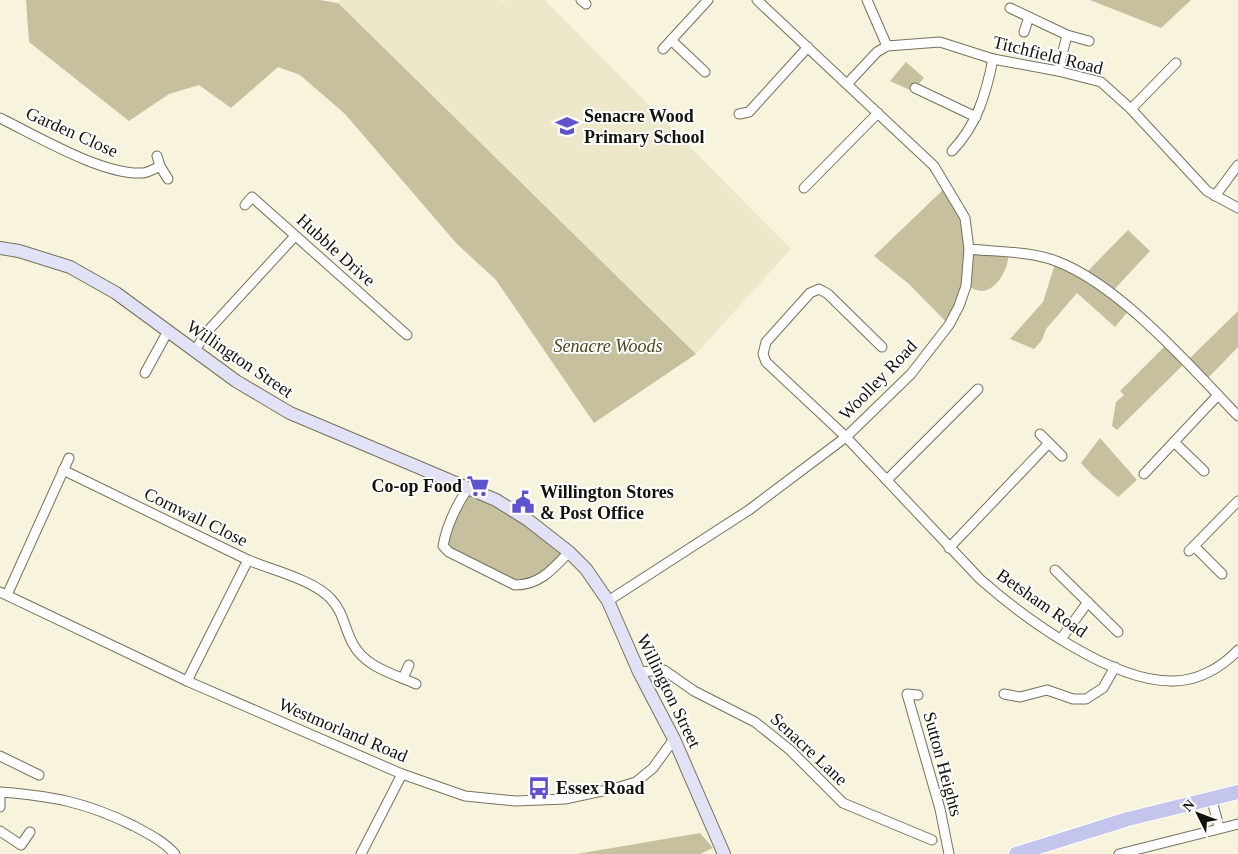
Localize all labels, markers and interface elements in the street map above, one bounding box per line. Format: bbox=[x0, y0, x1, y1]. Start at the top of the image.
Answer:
street label: Titchfield Road bbox=[991, 32, 1105, 78]
street label: Garden Close bbox=[23, 103, 121, 161]
place label: Senacre Wood Primary School bbox=[584, 106, 704, 147]
school or university icon: Senacre Wood Primary School bbox=[554, 113, 580, 139]
street label: Hubble Drive bbox=[293, 210, 379, 290]
street label: Willington Street bbox=[183, 316, 297, 402]
park label: Senacre Woods bbox=[553, 336, 663, 356]
street label: Woolley Road bbox=[835, 336, 921, 424]
supermarket icon: Co-op Food bbox=[465, 473, 491, 499]
place label: Co-op Food bbox=[371, 476, 462, 496]
place label: Willington Stores & Post Office bbox=[540, 482, 674, 523]
street label: Cornwall Close bbox=[141, 483, 251, 551]
public building icon: Willington Stores & Post Office bbox=[510, 489, 536, 515]
street label: Betsham Road bbox=[993, 565, 1091, 641]
street label: Willington Street bbox=[633, 631, 705, 751]
street label: Westmorland Road bbox=[276, 694, 410, 766]
street label: Senacre Lane bbox=[767, 708, 851, 790]
street label: Sutton Heights bbox=[919, 709, 967, 819]
bus stop icon: Essex Road bbox=[526, 775, 552, 801]
place label: Essex Road bbox=[556, 778, 645, 798]
north arrow bbox=[1173, 789, 1223, 839]
text: N bbox=[1180, 797, 1198, 814]

